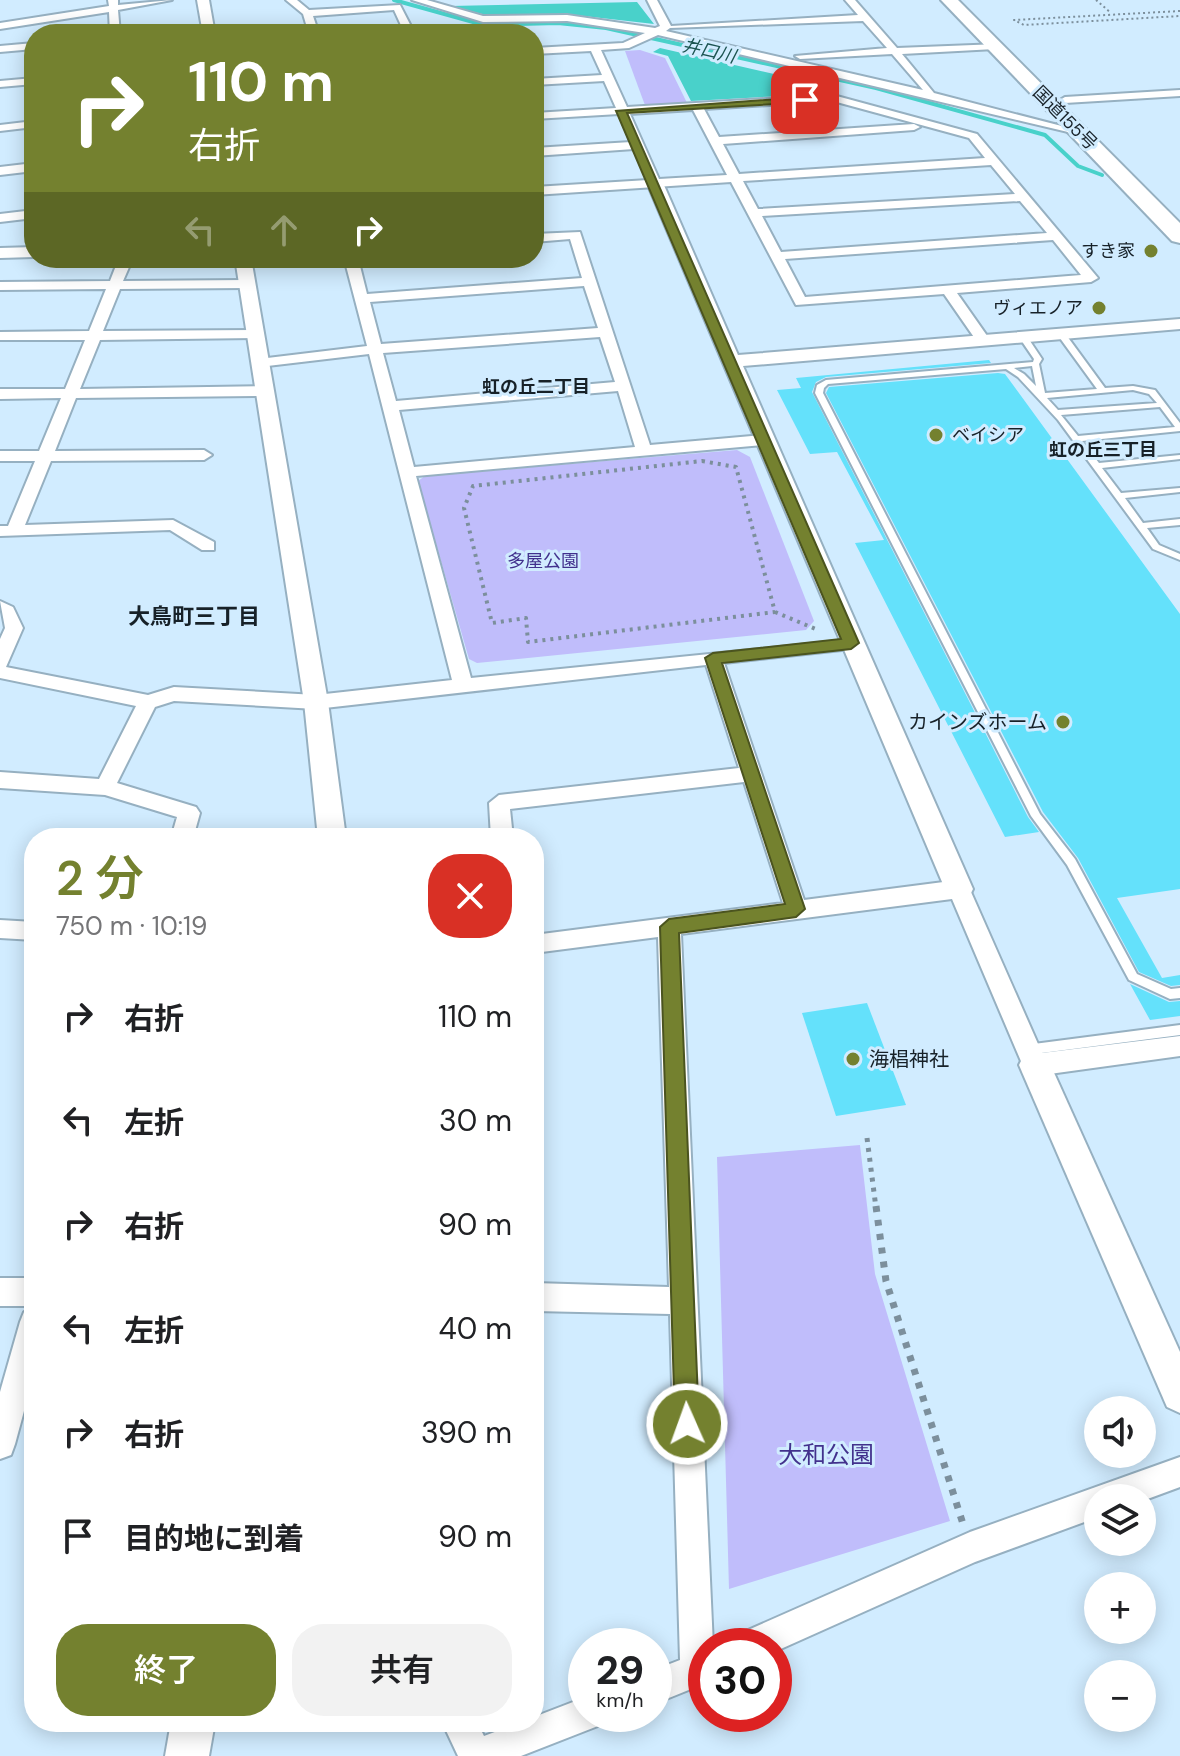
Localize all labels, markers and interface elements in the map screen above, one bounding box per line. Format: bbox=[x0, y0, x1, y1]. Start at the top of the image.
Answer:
water label: 井口川 bbox=[680, 33, 740, 69]
text: 110 m bbox=[188, 45, 334, 118]
icon: right bbox=[56, 56, 160, 160]
pin bbox=[771, 66, 839, 134]
icon: arrive bbox=[783, 78, 827, 122]
street label: 国道155号 bbox=[1028, 81, 1102, 155]
text: 右折 bbox=[188, 122, 260, 169]
icon: left bbox=[178, 208, 222, 252]
icon: ahead bbox=[262, 208, 306, 252]
icon: right bbox=[346, 208, 390, 252]
place label: すき家 bbox=[1081, 239, 1135, 263]
marker: すき家 bbox=[1142, 242, 1160, 260]
place label: ヴィエノア bbox=[993, 296, 1083, 320]
marker: ヴィエノア bbox=[1090, 299, 1108, 317]
district label: 虹の丘二丁目 bbox=[482, 375, 590, 399]
place label: ベイシア bbox=[952, 423, 1024, 447]
marker: ベイシア bbox=[927, 426, 945, 444]
district label: 虹の丘三丁目 bbox=[1049, 438, 1157, 462]
park label: 多屋公園 bbox=[507, 549, 579, 573]
district label: 大鳥町三丁目 bbox=[128, 602, 260, 631]
place label: カインズホーム bbox=[908, 709, 1047, 735]
marker: カインズホーム bbox=[1054, 713, 1072, 731]
text: 2 分 bbox=[56, 847, 143, 910]
button: close bbox=[428, 854, 512, 938]
text: 750 m · 10:19 bbox=[56, 909, 207, 943]
icon: right bbox=[56, 994, 100, 1038]
text: 110 m bbox=[438, 997, 512, 1036]
text: 右折 bbox=[124, 999, 184, 1038]
place label: 海椙神社 bbox=[869, 1046, 949, 1072]
marker: 海椙神社 bbox=[844, 1050, 862, 1068]
icon: left bbox=[56, 1098, 100, 1142]
text: 30 m bbox=[439, 1101, 512, 1140]
text: 左折 bbox=[124, 1103, 184, 1142]
icon: right bbox=[56, 1202, 100, 1246]
text: 90 m bbox=[438, 1205, 512, 1244]
text: 右折 bbox=[124, 1207, 184, 1246]
icon: left bbox=[56, 1306, 100, 1350]
text: 40 m bbox=[439, 1309, 512, 1348]
text: 左折 bbox=[124, 1311, 184, 1350]
position arrow bbox=[645, 1382, 729, 1466]
map controls bbox=[1084, 1396, 1156, 1732]
button: sound bbox=[1084, 1396, 1156, 1468]
icon: right bbox=[56, 1410, 100, 1454]
text: 390 m bbox=[421, 1413, 512, 1452]
text: 右折 bbox=[124, 1415, 184, 1454]
park label: 大和公園 bbox=[778, 1439, 874, 1470]
button: layers bbox=[1084, 1484, 1156, 1556]
icon: arrive bbox=[56, 1514, 100, 1558]
text: 90 m bbox=[438, 1517, 512, 1556]
text: 目的地に到着 bbox=[124, 1519, 304, 1558]
button: + bbox=[1084, 1572, 1156, 1644]
button: 終了 bbox=[56, 1624, 276, 1716]
button: 共有 bbox=[292, 1624, 512, 1716]
speed limit sign: 30 bbox=[688, 1628, 792, 1732]
text: 29 bbox=[596, 1644, 644, 1696]
button: − bbox=[1084, 1660, 1156, 1732]
text: km/h bbox=[596, 1687, 644, 1713]

